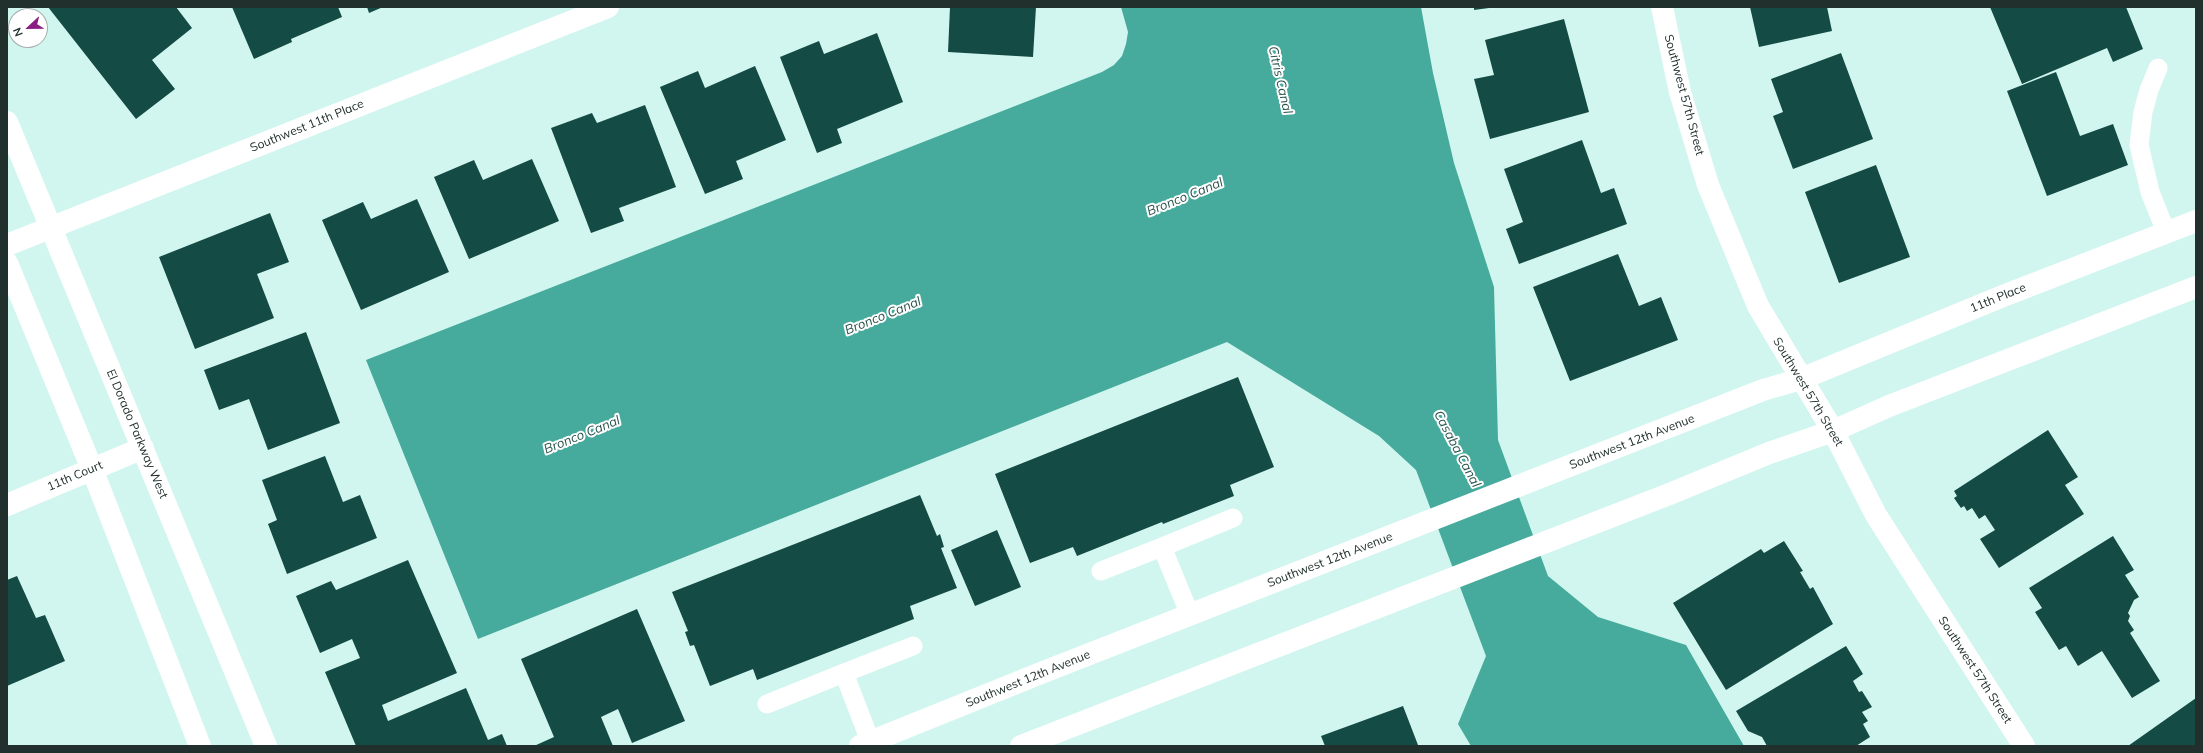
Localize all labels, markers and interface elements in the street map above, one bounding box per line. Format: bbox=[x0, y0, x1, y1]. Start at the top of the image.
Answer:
north arrow bbox=[8, 8, 48, 48]
text: N bbox=[10, 26, 26, 39]
street label: Southwest 57th Street bbox=[1661, 33, 1707, 157]
water label: Citris Canal bbox=[1265, 45, 1295, 115]
street label: Southwest 11th Place bbox=[248, 97, 366, 155]
water label: Bronco Canal bbox=[1145, 175, 1225, 219]
street label: 11th Place bbox=[1968, 280, 2028, 316]
water label: Bronco Canal bbox=[843, 294, 923, 338]
street label: Southwest 57th Street bbox=[1770, 335, 1846, 449]
street label: El Dorado Parkway West bbox=[103, 367, 171, 501]
water label: Casaba Canal bbox=[1430, 408, 1484, 490]
street label: Southwest 12th Avenue bbox=[1567, 411, 1697, 473]
water label: Bronco Canal bbox=[542, 413, 622, 457]
street label: 11th Court bbox=[45, 458, 105, 494]
street label: Southwest 12th Avenue bbox=[1265, 529, 1395, 591]
street label: Southwest 57th Street bbox=[1935, 614, 2015, 726]
street label: Southwest 12th Avenue bbox=[964, 647, 1092, 711]

